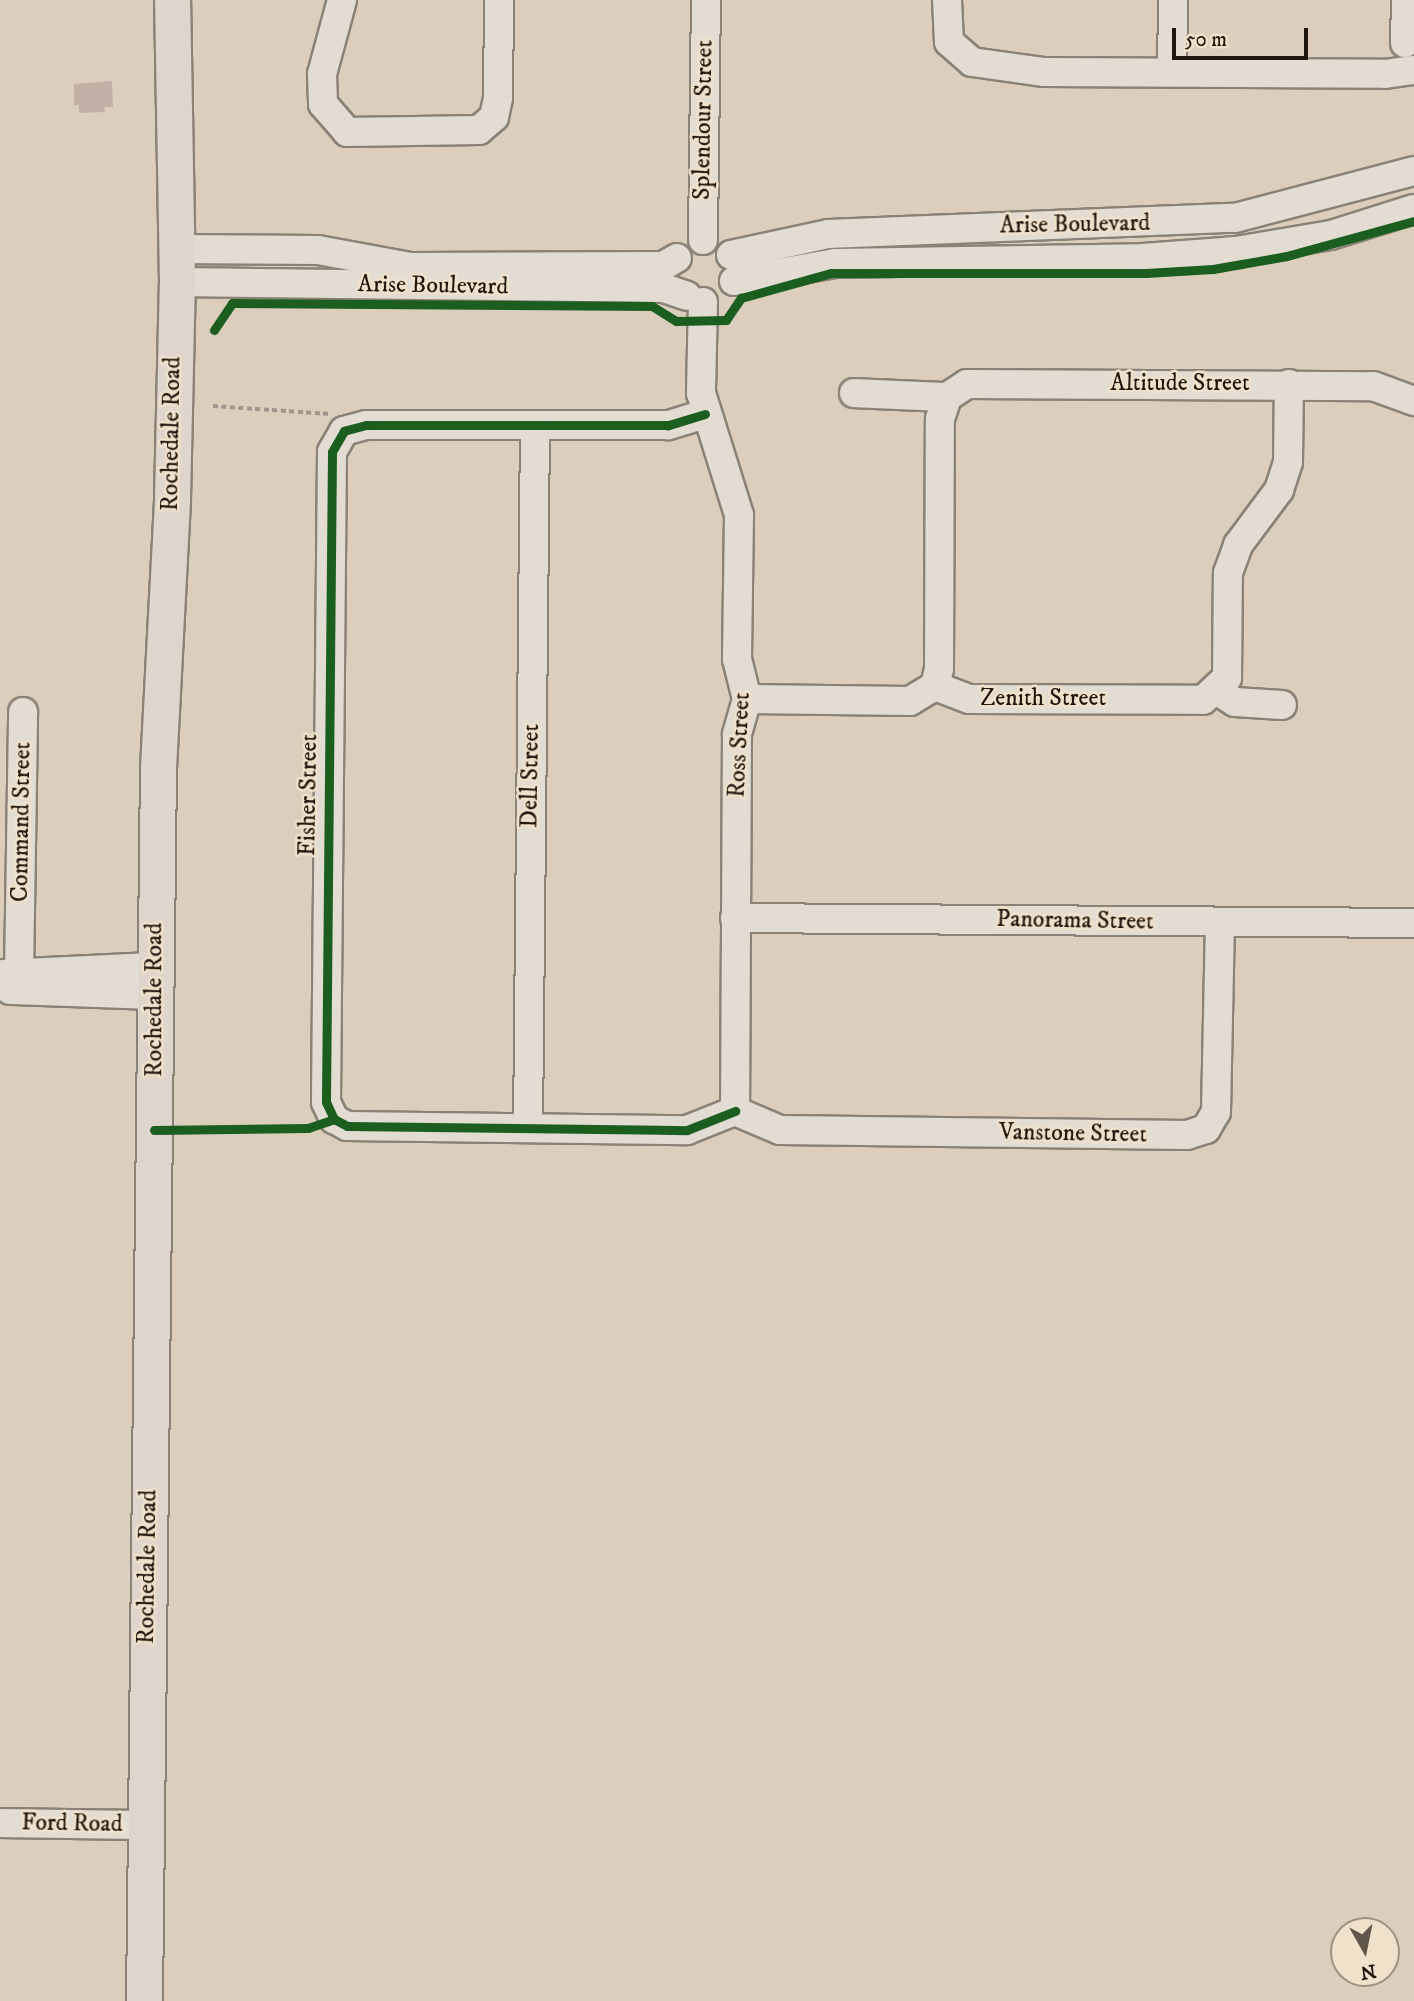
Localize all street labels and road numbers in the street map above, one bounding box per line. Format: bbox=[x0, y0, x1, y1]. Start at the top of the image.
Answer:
street label: Splendour Street bbox=[688, 40, 720, 200]
street label: Arise Boulevard bbox=[999, 209, 1151, 241]
street label: Arise Boulevard bbox=[357, 270, 509, 302]
street label: Rochedale Road bbox=[156, 357, 188, 511]
street label: Altitude Street bbox=[1110, 370, 1250, 398]
street label: Zenith Street bbox=[980, 685, 1106, 713]
street label: Ross Street bbox=[723, 692, 757, 798]
street label: Dell Street bbox=[516, 724, 546, 828]
street label: Fisher Street bbox=[294, 734, 324, 856]
street label: Command Street bbox=[6, 742, 38, 902]
street label: Panorama Street bbox=[996, 905, 1154, 937]
street label: Rochedale Road bbox=[141, 923, 169, 1077]
street label: Vanstone Street bbox=[999, 1118, 1147, 1150]
street label: Rochedale Road bbox=[132, 1490, 164, 1644]
street label: Ford Road bbox=[21, 1809, 123, 1839]

